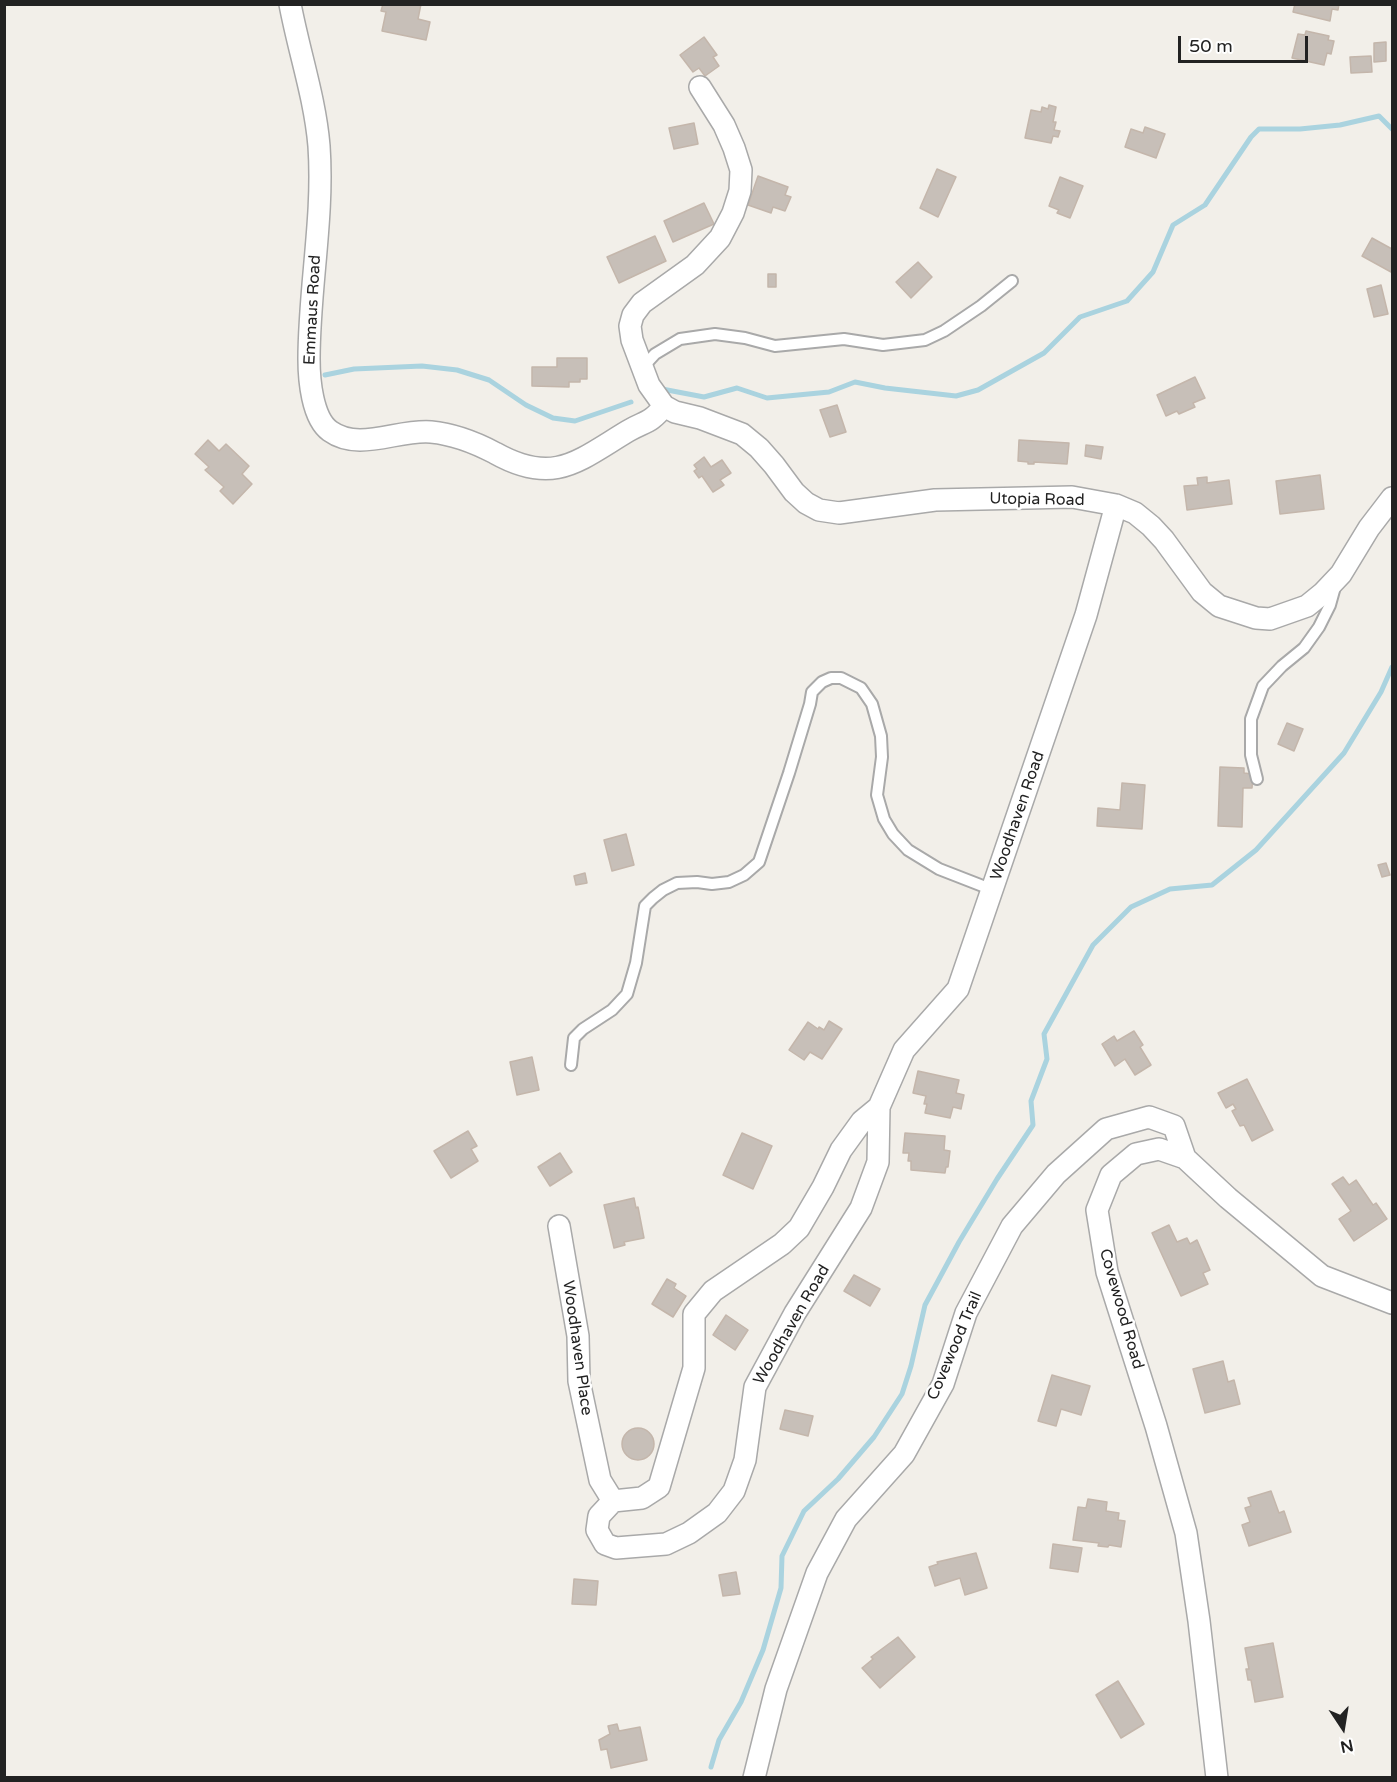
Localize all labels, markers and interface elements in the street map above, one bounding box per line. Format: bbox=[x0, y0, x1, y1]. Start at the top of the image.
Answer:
scale bar bbox=[1181, 24, 1312, 62]
text: 50 m bbox=[1189, 35, 1233, 57]
street label: Emmaus Road bbox=[301, 254, 325, 366]
street label: Utopia Road bbox=[989, 490, 1085, 510]
street label: Woodhaven Road bbox=[987, 749, 1049, 883]
street label: Covewood Road bbox=[1095, 1247, 1147, 1371]
street label: Woodhaven Road bbox=[750, 1262, 834, 1388]
street label: Woodhaven Place bbox=[558, 1279, 596, 1417]
street label: Covewood Trail bbox=[924, 1289, 986, 1403]
north arrow bbox=[1313, 1698, 1373, 1758]
text: N bbox=[1338, 1734, 1355, 1757]

